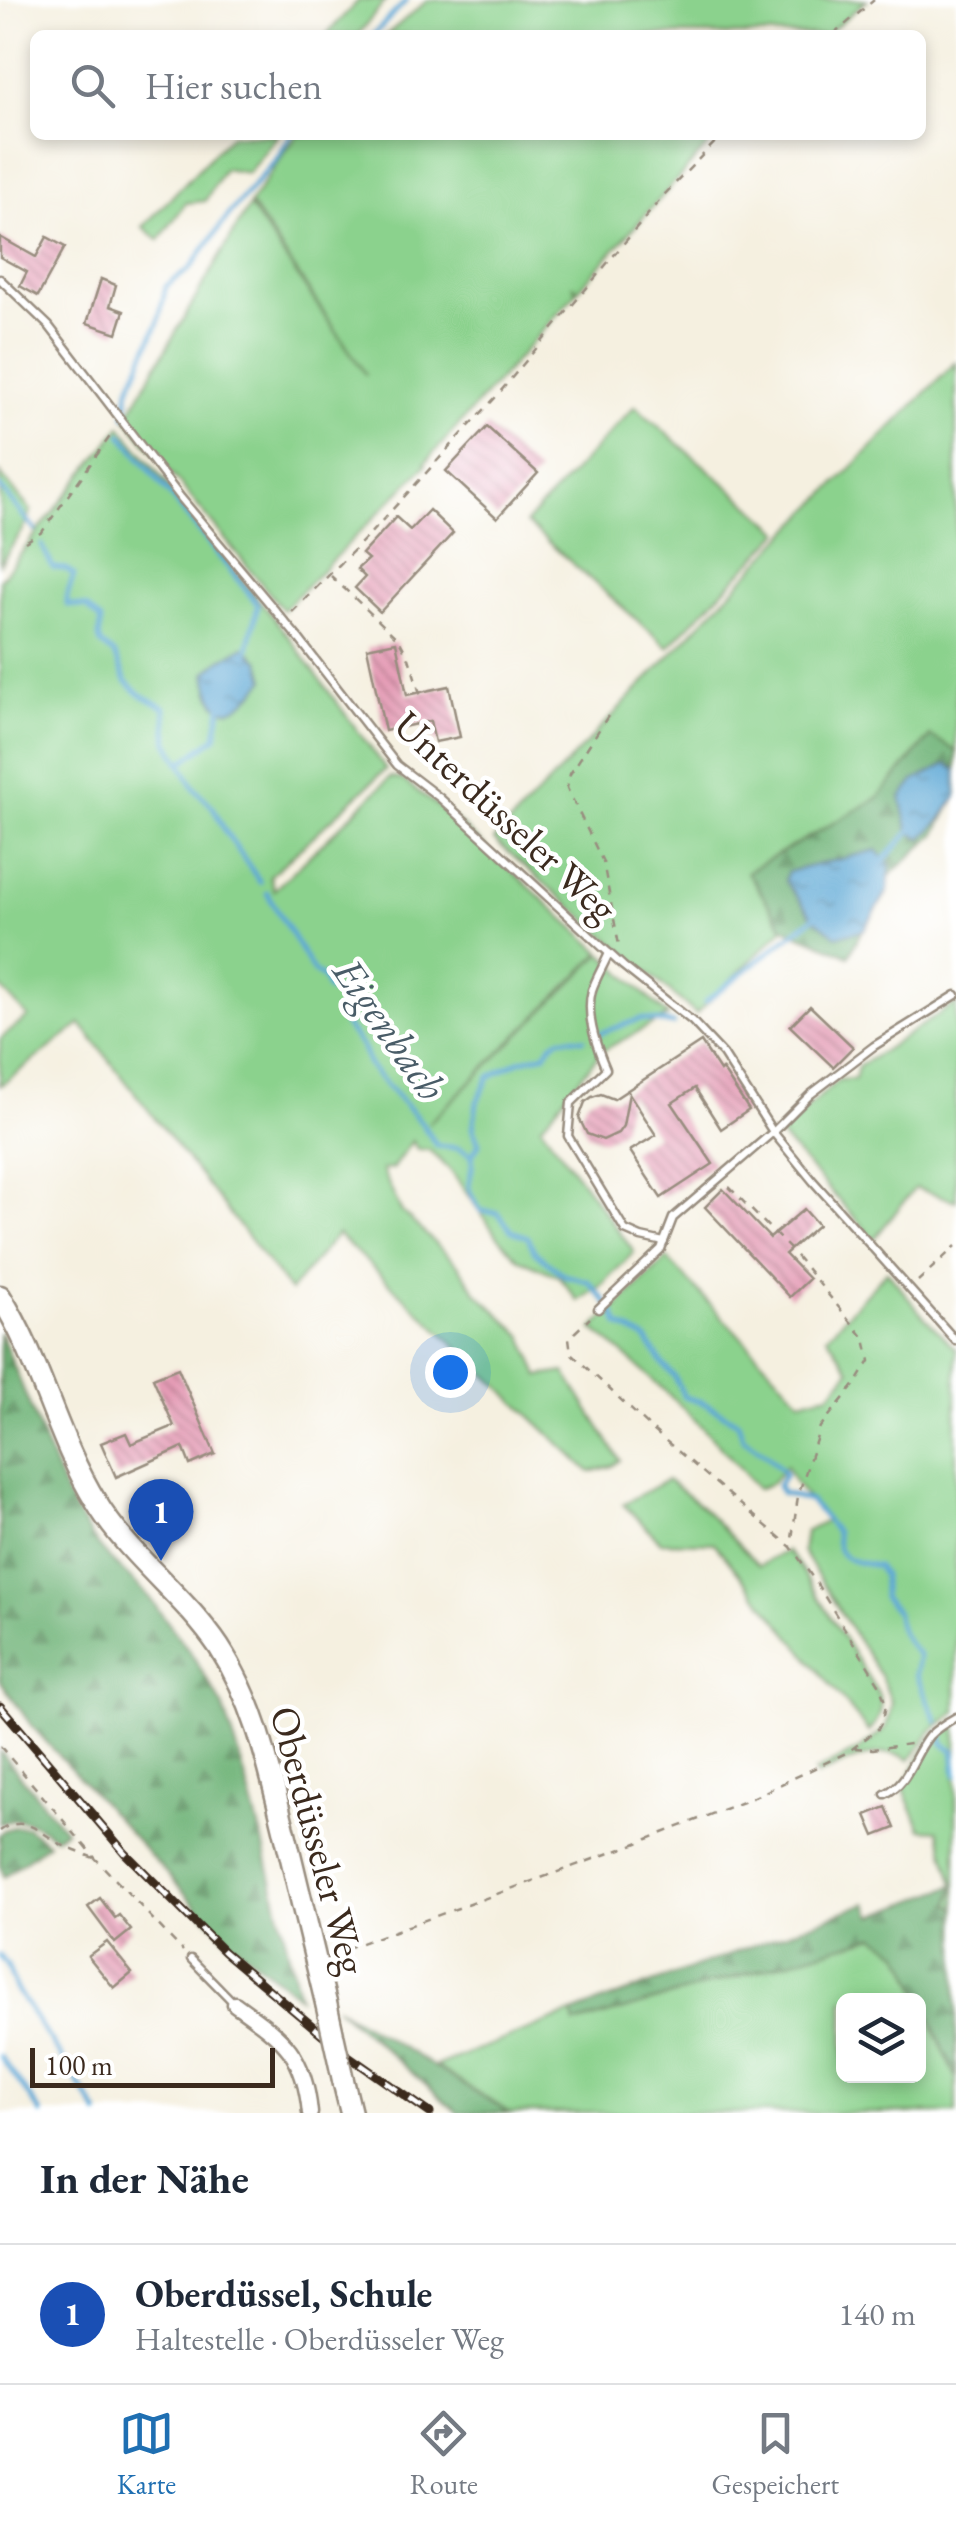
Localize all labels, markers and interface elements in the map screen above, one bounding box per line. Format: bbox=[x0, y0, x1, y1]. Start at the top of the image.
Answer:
search box bbox=[30, 30, 926, 140]
icon: search bbox=[65, 58, 120, 113]
text: Hier suchen bbox=[145, 61, 322, 110]
street label: Unterdüsseler Weg bbox=[383, 699, 629, 933]
water label: Eigenbach bbox=[320, 945, 459, 1111]
your location bbox=[425, 1347, 476, 1398]
pin: 1 bbox=[128, 1478, 194, 1561]
street label: Oberdüsseler Weg bbox=[258, 1700, 380, 1980]
map controls bbox=[836, 1993, 926, 2083]
button: layers bbox=[836, 1993, 926, 2083]
scale bar bbox=[30, 2043, 275, 2088]
text: 100 m bbox=[45, 2047, 113, 2083]
text: In der Nähe bbox=[40, 2151, 249, 2206]
text: Oberdüssel, Schule bbox=[135, 2269, 432, 2318]
text: 1 bbox=[64, 2293, 81, 2335]
text: 140 m bbox=[839, 2293, 916, 2335]
text: Haltestelle · Oberdüsseler Weg bbox=[135, 2318, 504, 2360]
tab: Karte bbox=[117, 2406, 176, 2502]
tab: Route bbox=[410, 2406, 478, 2502]
tab: Gespeichert bbox=[712, 2406, 839, 2502]

